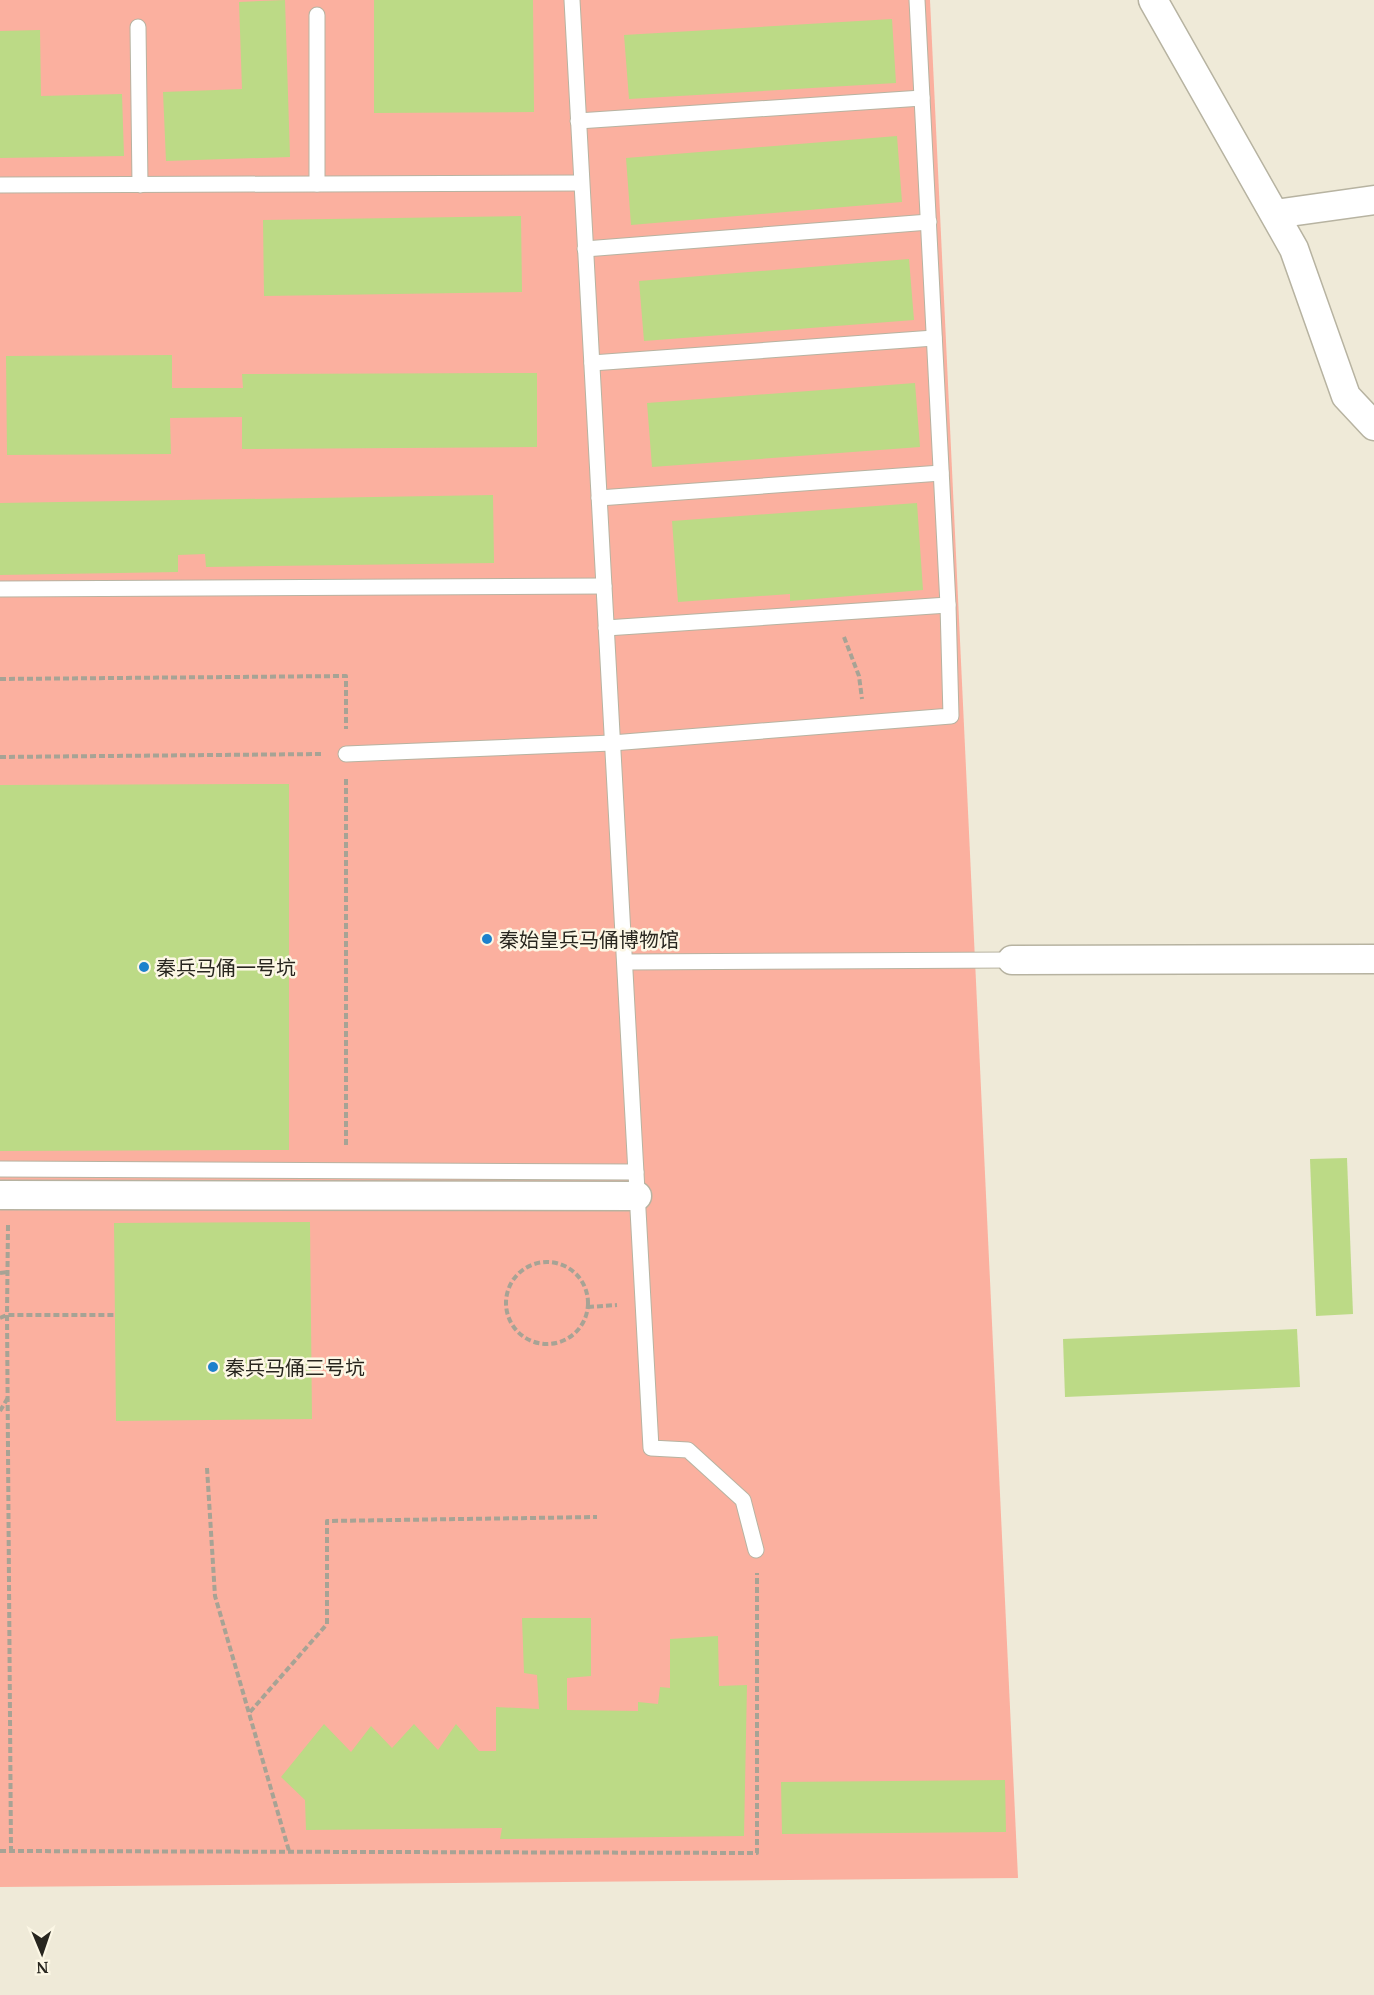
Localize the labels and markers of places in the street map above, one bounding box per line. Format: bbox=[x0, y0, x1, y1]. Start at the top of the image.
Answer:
place label: 秦始皇兵马俑博物馆 bbox=[499, 926, 679, 953]
marker: 秦始皇兵马俑博物馆 bbox=[480, 932, 494, 946]
place label: 秦兵马俑一号坑 bbox=[156, 954, 296, 981]
marker: 秦兵马俑一号坑 bbox=[137, 960, 151, 974]
place label: 秦兵马俑三号坑 bbox=[225, 1354, 365, 1381]
marker: 秦兵马俑三号坑 bbox=[206, 1360, 220, 1374]

